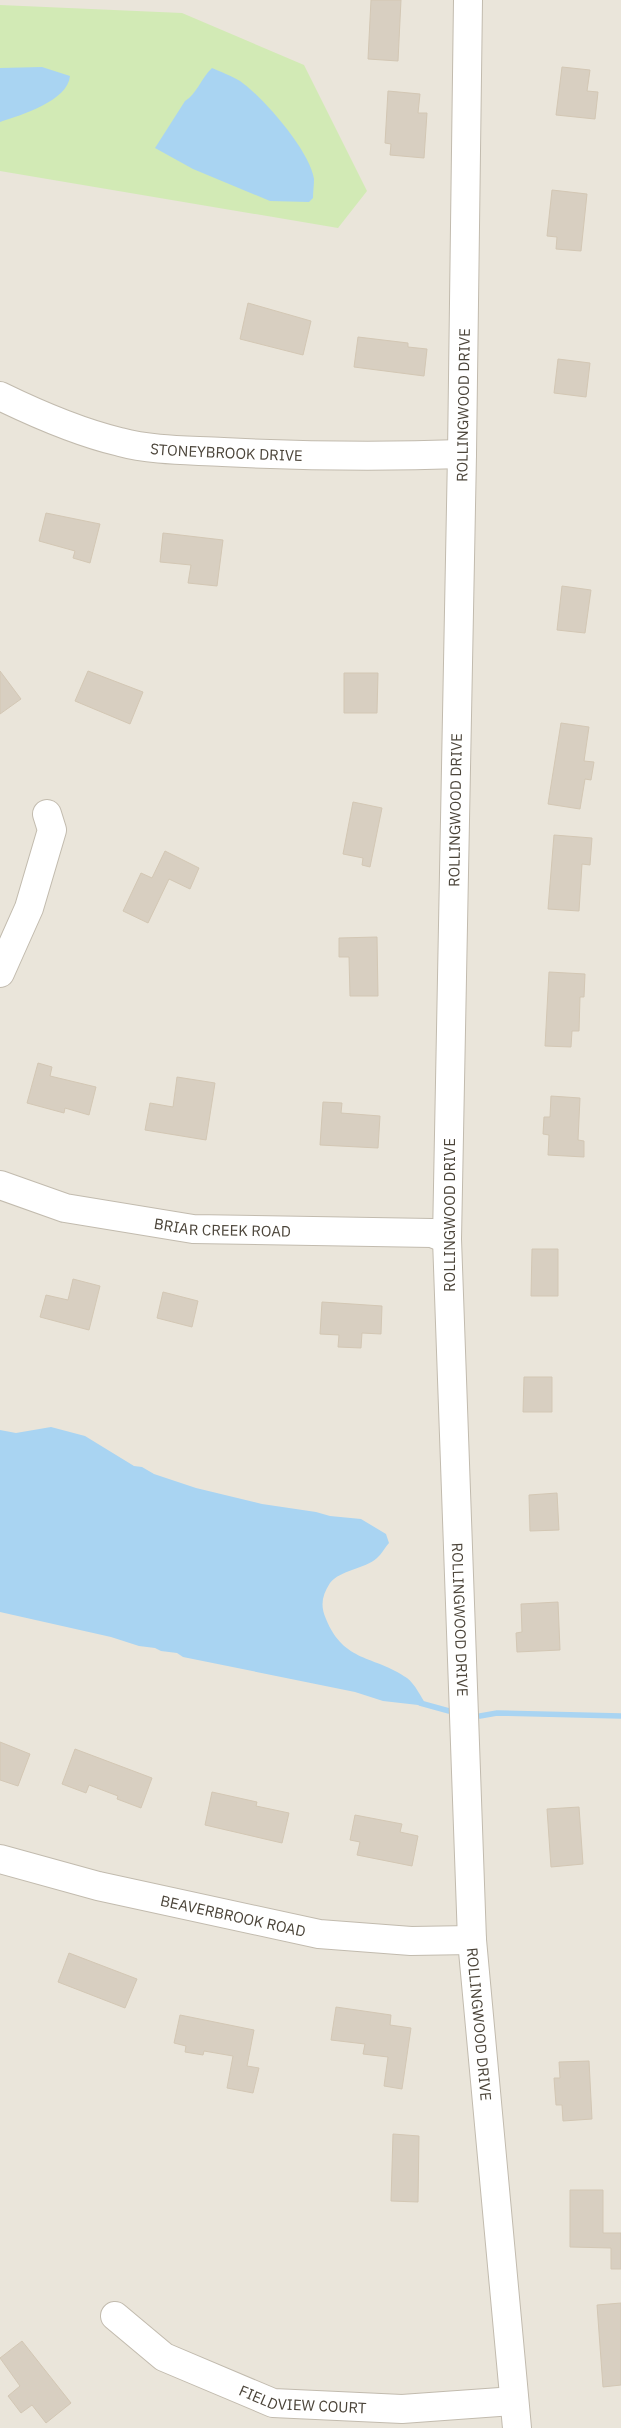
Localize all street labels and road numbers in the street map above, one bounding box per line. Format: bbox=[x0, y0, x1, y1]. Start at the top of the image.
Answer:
street label: ROLLINGWOOD DRIVE bbox=[452, 328, 474, 482]
street label: STONEYBROOK DRIVE bbox=[149, 438, 303, 464]
street label: ROLLINGWOOD DRIVE bbox=[444, 733, 466, 887]
street label: ROLLINGWOOD DRIVE bbox=[440, 1138, 459, 1292]
street label: BRIAR CREEK ROAD bbox=[153, 1213, 291, 1240]
street label: ROLLINGWOOD DRIVE bbox=[448, 1542, 473, 1697]
street label: BEAVERBROOK ROAD bbox=[159, 1890, 308, 1940]
street label: ROLLINGWOOD DRIVE bbox=[463, 1946, 496, 2102]
street label: FIELDVIEW COURT bbox=[236, 2380, 367, 2417]

